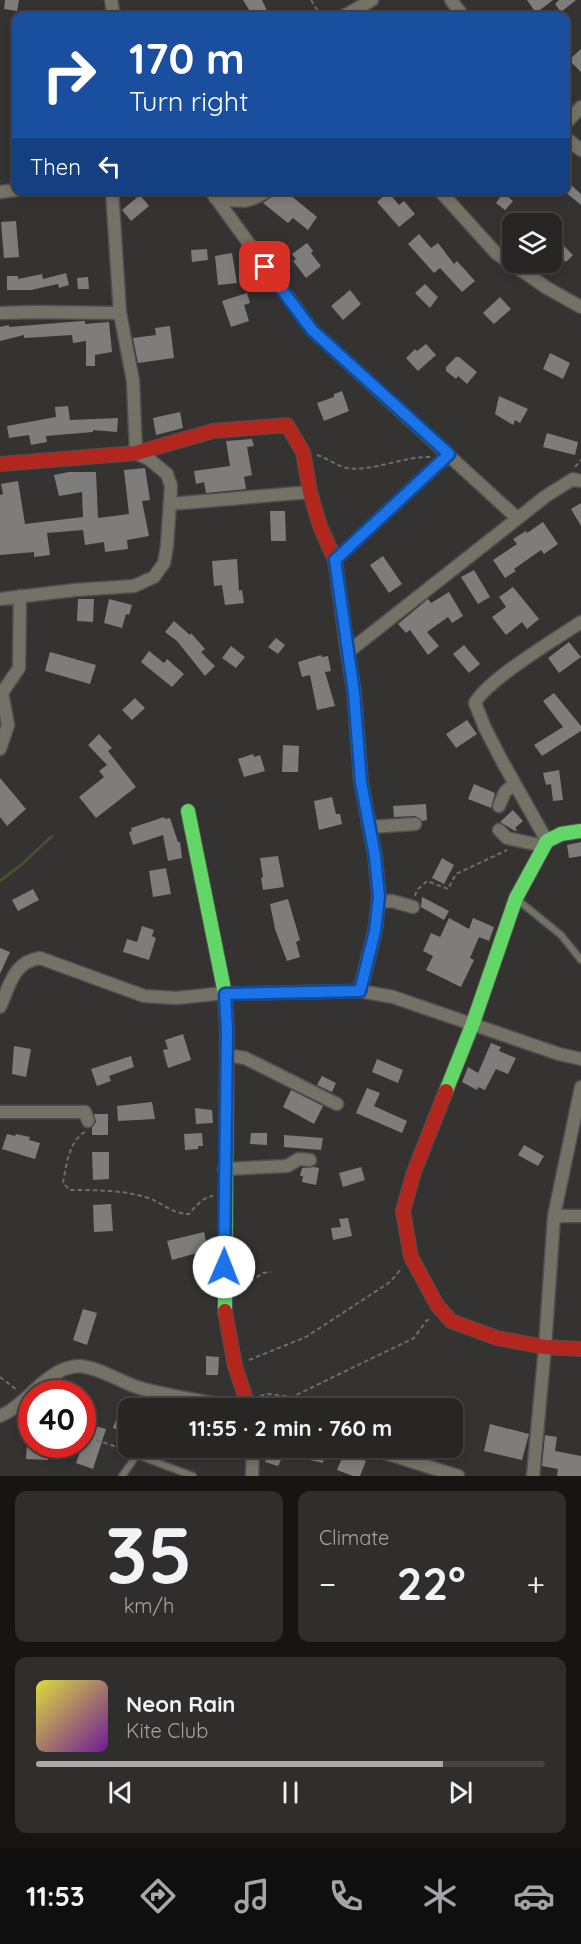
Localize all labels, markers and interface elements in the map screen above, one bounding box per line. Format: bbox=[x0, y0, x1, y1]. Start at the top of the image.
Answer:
text: 170 m bbox=[129, 32, 245, 85]
icon: right bbox=[30, 36, 108, 114]
text: Turn right bbox=[129, 84, 248, 118]
icon: left bbox=[93, 150, 126, 183]
text: Then bbox=[30, 153, 81, 181]
map controls bbox=[502, 213, 562, 273]
button: layers bbox=[502, 213, 562, 273]
pin bbox=[239, 241, 290, 292]
icon: arrive bbox=[248, 250, 281, 283]
position arrow bbox=[192, 1235, 256, 1299]
speed limit sign: 40 bbox=[18, 1380, 96, 1458]
text: 11:55 · 2 min · 760 m bbox=[189, 1414, 392, 1442]
text: 35 bbox=[106, 1505, 192, 1603]
text: Climate bbox=[319, 1525, 389, 1550]
text: 22° bbox=[397, 1555, 466, 1611]
text: − bbox=[319, 1563, 336, 1604]
text: + bbox=[526, 1563, 545, 1604]
text: km/h bbox=[124, 1593, 174, 1618]
text: Neon Rain bbox=[126, 1690, 235, 1718]
text: Kite Club bbox=[126, 1718, 208, 1743]
icon: previous bbox=[104, 1776, 137, 1809]
icon: pause bbox=[274, 1776, 307, 1809]
icon: next bbox=[444, 1776, 477, 1809]
icon: directions bbox=[137, 1875, 179, 1917]
icon: music bbox=[231, 1875, 273, 1917]
icon: phone bbox=[325, 1875, 367, 1917]
icon: climate bbox=[419, 1875, 461, 1917]
icon: car bbox=[513, 1875, 555, 1917]
text: 11:53 bbox=[26, 1879, 84, 1913]

